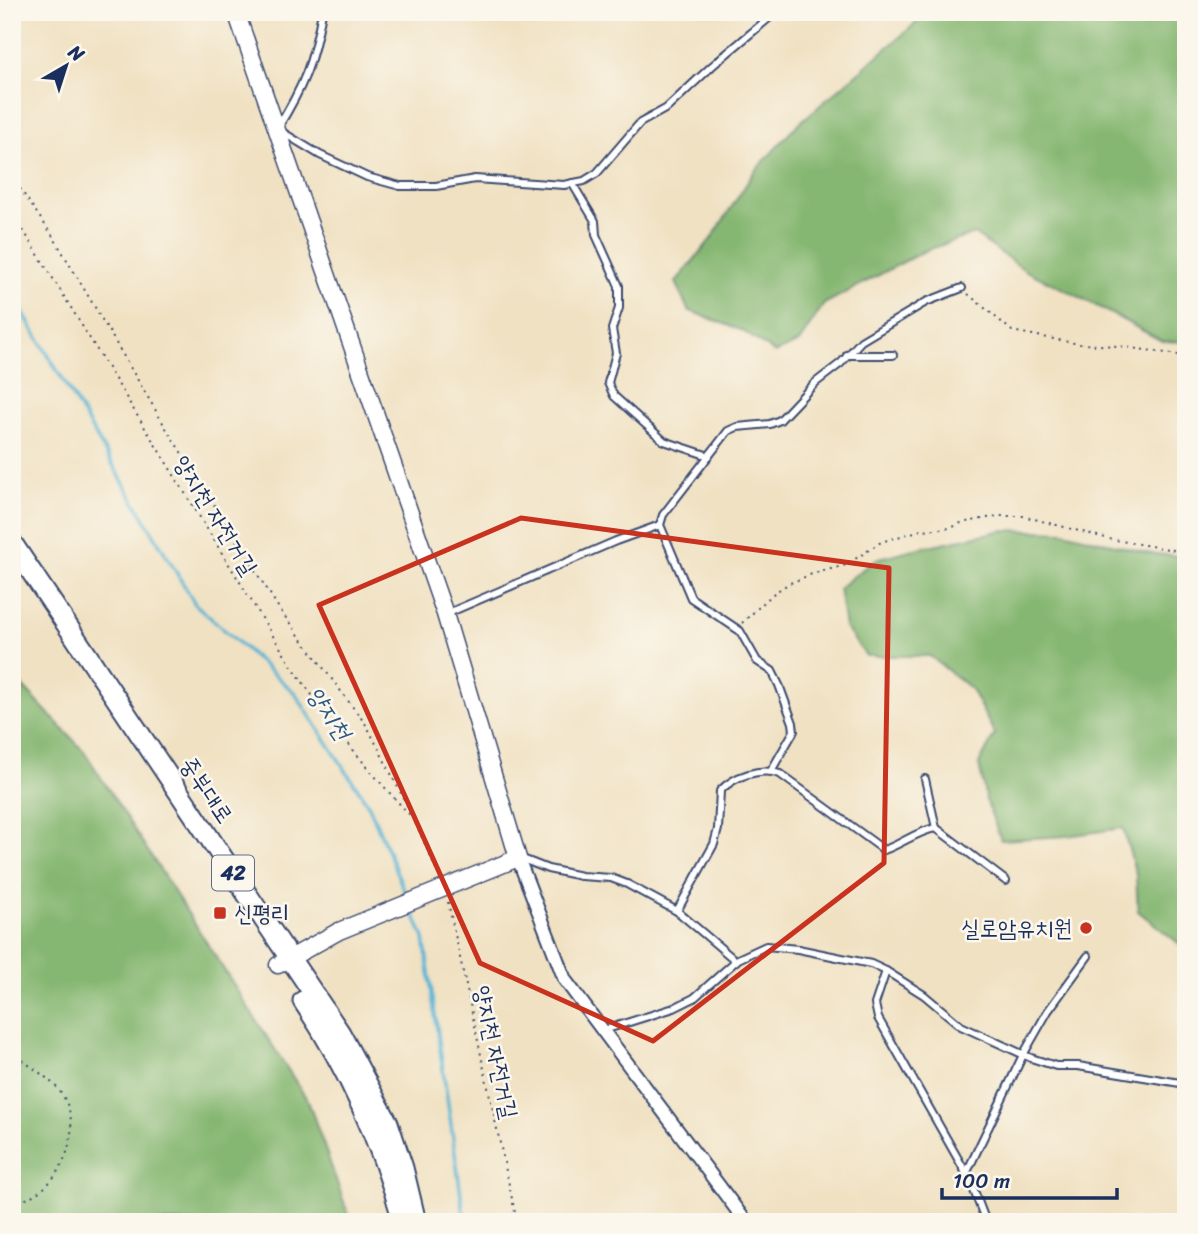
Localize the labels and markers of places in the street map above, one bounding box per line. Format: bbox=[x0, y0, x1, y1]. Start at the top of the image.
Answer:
place label: 신평리 bbox=[234, 893, 290, 934]
marker: 신평리 bbox=[212, 905, 228, 921]
place label: 실로암유치원 bbox=[961, 908, 1072, 949]
marker: 실로암유치원 bbox=[1078, 920, 1094, 936]

